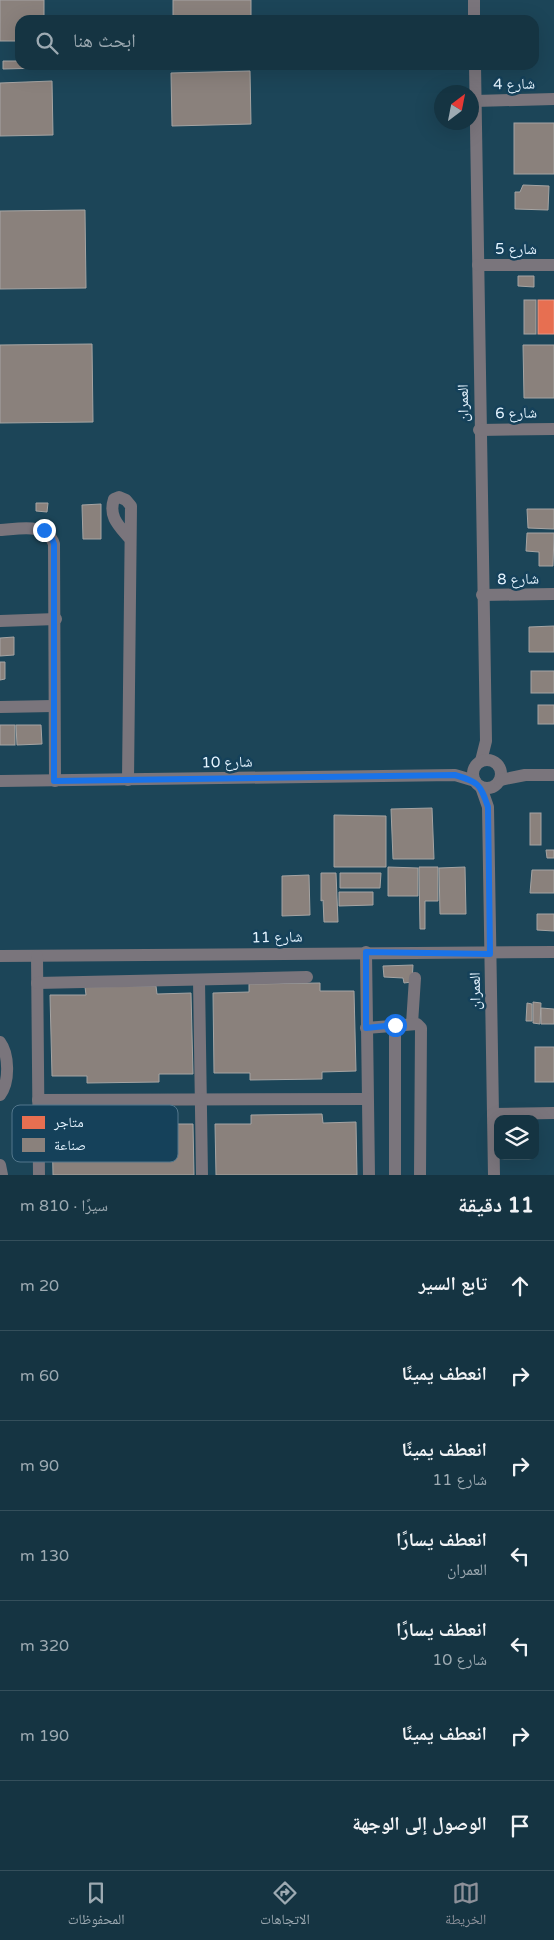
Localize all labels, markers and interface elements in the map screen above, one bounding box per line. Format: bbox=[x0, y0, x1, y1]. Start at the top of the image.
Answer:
search box bbox=[15, 15, 539, 70]
icon: search bbox=[33, 29, 61, 57]
text: ابحث هنا bbox=[73, 30, 136, 52]
street label: شارع 4 bbox=[493, 75, 535, 94]
north arrow bbox=[434, 85, 479, 130]
street label: شارع 5 bbox=[495, 240, 537, 259]
street label: العمران bbox=[454, 384, 473, 422]
street label: شارع 6 bbox=[495, 404, 537, 423]
route end bbox=[33, 519, 56, 542]
street label: شارع 8 bbox=[497, 570, 539, 589]
street label: شارع 10 bbox=[201, 753, 253, 772]
street label: شارع 11 bbox=[251, 928, 303, 947]
street label: العمران bbox=[466, 972, 485, 1010]
route start bbox=[384, 1014, 407, 1037]
legend bbox=[12, 1105, 178, 1162]
text: متاجر bbox=[53, 1114, 84, 1131]
map controls bbox=[494, 1115, 539, 1160]
button: layers bbox=[494, 1115, 539, 1160]
text: صناعة bbox=[54, 1137, 86, 1154]
text: 11 دقيقة bbox=[458, 1193, 534, 1218]
text: سيرًا · 810 m bbox=[20, 1196, 108, 1216]
icon: ahead bbox=[506, 1272, 534, 1300]
text: تابع السير bbox=[419, 1273, 487, 1295]
text: 20 m bbox=[20, 1276, 59, 1296]
icon: right bbox=[506, 1362, 534, 1390]
text: انعطف يمينًا bbox=[401, 1363, 487, 1385]
text: 60 m bbox=[20, 1366, 59, 1386]
text: انعطف يمينًا bbox=[401, 1439, 487, 1461]
icon: right bbox=[506, 1452, 534, 1480]
text: 90 m bbox=[20, 1456, 59, 1476]
text: شارع 11 bbox=[432, 1470, 487, 1490]
text: انعطف يسارًا bbox=[396, 1529, 487, 1551]
icon: left bbox=[506, 1542, 534, 1570]
text: 130 m bbox=[20, 1546, 69, 1566]
text: العمران bbox=[447, 1560, 487, 1580]
text: انعطف يسارًا bbox=[396, 1619, 487, 1641]
icon: left bbox=[506, 1632, 534, 1660]
text: 320 m bbox=[20, 1636, 69, 1656]
text: شارع 10 bbox=[432, 1650, 487, 1670]
icon: right bbox=[506, 1722, 534, 1750]
text: انعطف يمينًا bbox=[401, 1723, 487, 1745]
text: 190 m bbox=[20, 1726, 69, 1746]
icon: arrive bbox=[506, 1812, 534, 1840]
text: الوصول إلى الوجهة bbox=[352, 1813, 487, 1835]
tab: المحفوظات bbox=[68, 1879, 125, 1933]
tab: الاتجاهات bbox=[260, 1879, 310, 1933]
tab: الخريطة bbox=[445, 1879, 486, 1933]

